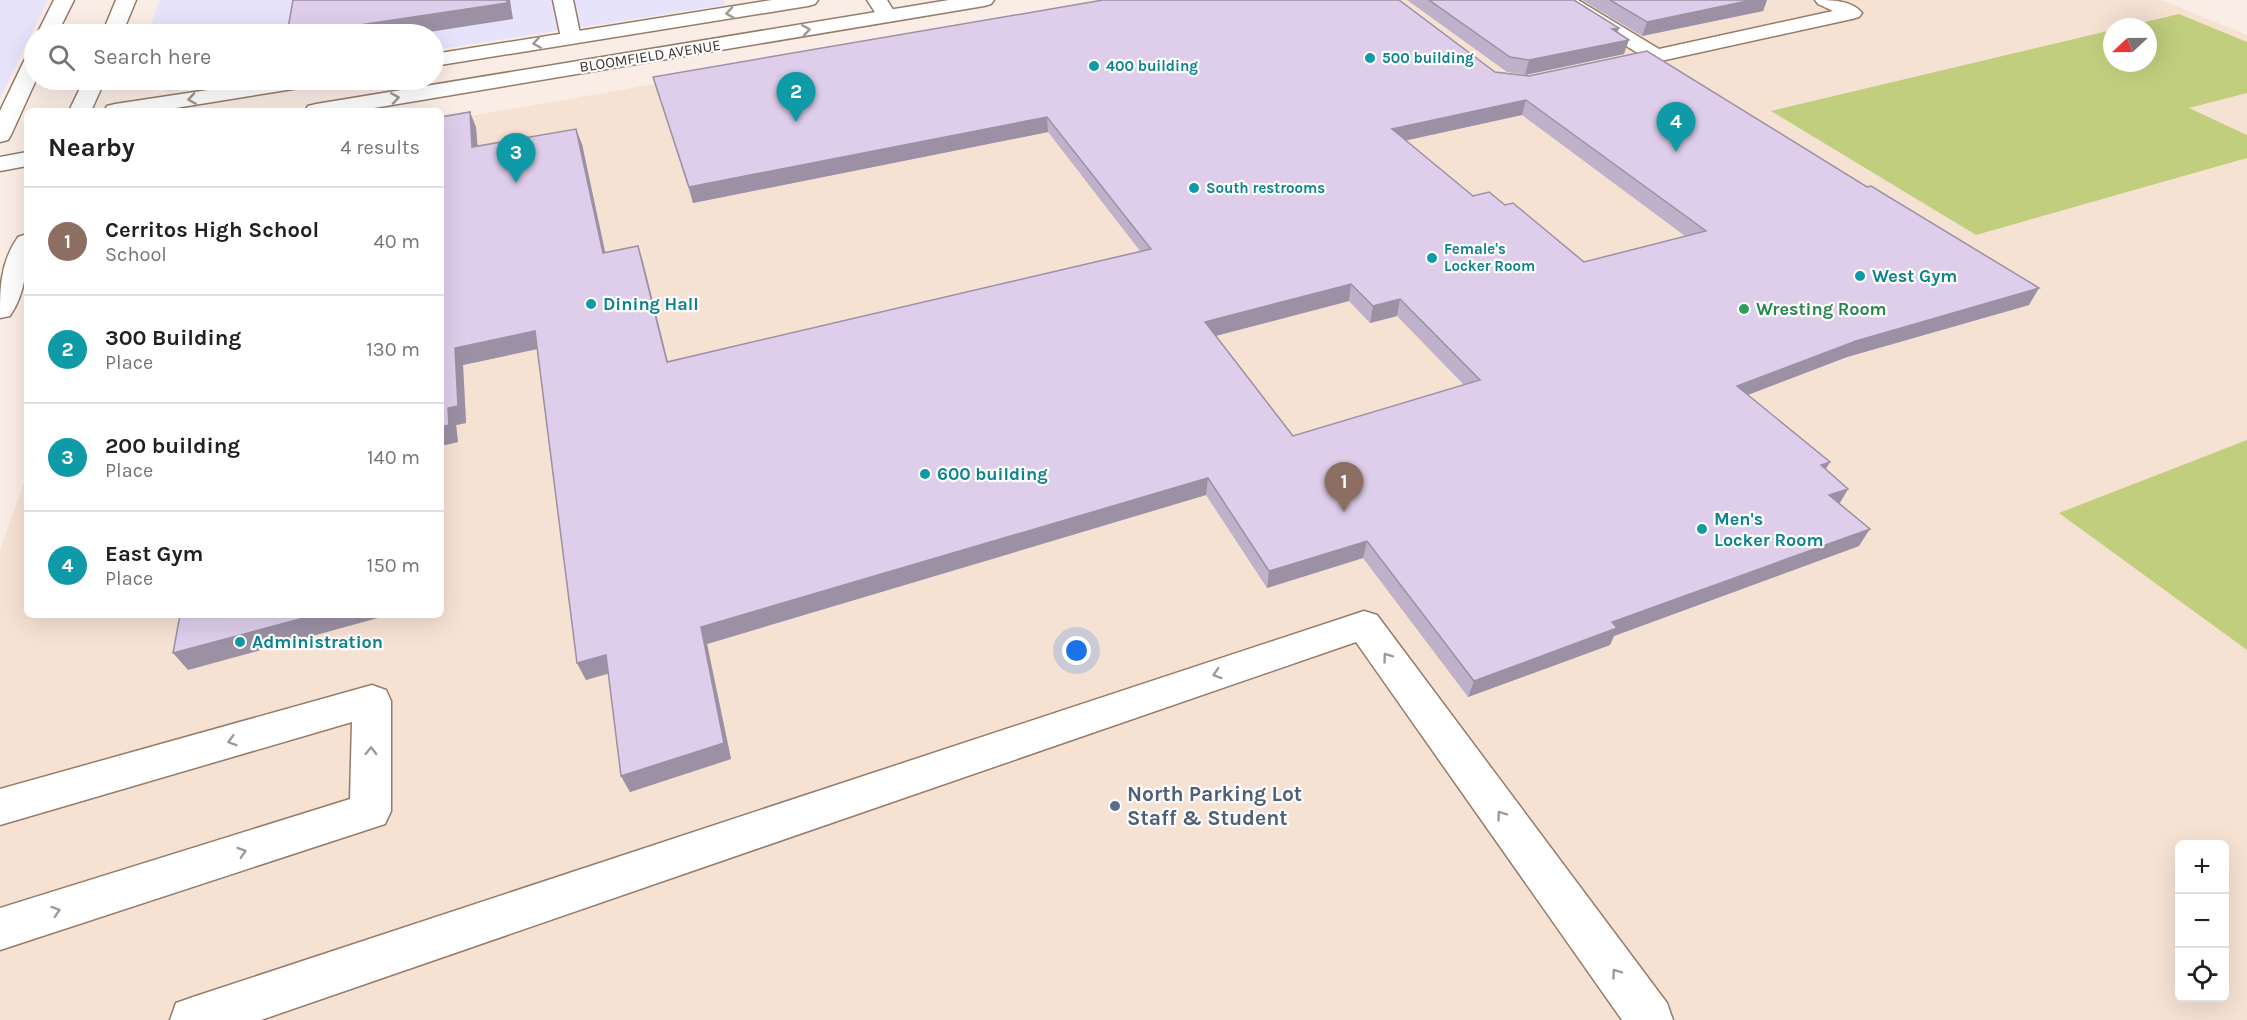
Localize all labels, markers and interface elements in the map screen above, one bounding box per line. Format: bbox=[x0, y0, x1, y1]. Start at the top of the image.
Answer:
one-way arrow bbox=[725, 6, 734, 18]
north arrow bbox=[2103, 18, 2157, 72]
search box bbox=[24, 24, 444, 90]
one-way arrow bbox=[801, 24, 811, 36]
street label: BLOOMFIELD AVENUE bbox=[578, 36, 722, 76]
one-way arrow bbox=[533, 37, 542, 49]
icon: search bbox=[45, 41, 78, 74]
text: Search here bbox=[93, 44, 211, 70]
place label: 500 building bbox=[1382, 49, 1474, 67]
marker: 500 building bbox=[1363, 51, 1377, 65]
place label: 400 building bbox=[1106, 57, 1198, 75]
marker: 400 building bbox=[1087, 59, 1101, 73]
pin: 2 bbox=[776, 72, 816, 122]
one-way arrow bbox=[187, 92, 197, 104]
one-way arrow bbox=[389, 92, 399, 105]
pin: 4 bbox=[1656, 102, 1696, 152]
text: Nearby bbox=[48, 132, 135, 163]
pin: 3 bbox=[496, 134, 536, 183]
text: 4 results bbox=[340, 136, 420, 159]
place label: South restrooms bbox=[1206, 179, 1325, 197]
marker: South restrooms bbox=[1187, 181, 1201, 195]
text: Cerritos High School bbox=[105, 217, 319, 243]
text: 1 bbox=[64, 230, 71, 253]
text: 40 m bbox=[374, 230, 420, 253]
place label: Female's Locker Room bbox=[1444, 240, 1535, 275]
text: School bbox=[105, 243, 167, 266]
marker: Female's Locker Room bbox=[1425, 251, 1439, 265]
place label: West Gym bbox=[1872, 265, 1957, 287]
marker: West Gym bbox=[1853, 269, 1867, 283]
place label: Dining Hall bbox=[603, 293, 699, 315]
marker: Dining Hall bbox=[584, 297, 598, 311]
place label: Wresting Room bbox=[1756, 298, 1887, 320]
marker: Wresting Room bbox=[1737, 302, 1751, 316]
text: 300 Building bbox=[105, 325, 241, 351]
text: 2 bbox=[61, 338, 74, 361]
text: 130 m bbox=[366, 338, 420, 361]
text: Place bbox=[105, 351, 153, 374]
text: 200 building bbox=[105, 433, 240, 459]
text: 3 bbox=[61, 446, 74, 469]
text: 140 m bbox=[367, 446, 420, 469]
text: Place bbox=[105, 459, 153, 482]
pin: 1 bbox=[1324, 462, 1364, 512]
place label: 600 building bbox=[937, 463, 1048, 485]
marker: 600 building bbox=[918, 467, 932, 481]
place label: Men's Locker Room bbox=[1714, 508, 1823, 551]
marker: Men's Locker Room bbox=[1695, 522, 1709, 536]
text: East Gym bbox=[105, 541, 203, 567]
text: 4 bbox=[62, 554, 73, 577]
text: 150 m bbox=[367, 554, 420, 577]
text: Place bbox=[105, 567, 153, 590]
place label: Administration bbox=[252, 631, 383, 653]
marker: Administration bbox=[233, 635, 247, 649]
your location bbox=[1062, 636, 1091, 665]
one-way arrow bbox=[1383, 652, 1394, 663]
one-way arrow bbox=[1212, 667, 1223, 680]
one-way arrow bbox=[227, 734, 238, 746]
one-way arrow bbox=[365, 746, 377, 755]
place label: North Parking Lot Staff & Student bbox=[1127, 782, 1302, 830]
marker: North Parking Lot Staff & Student bbox=[1108, 799, 1122, 813]
one-way arrow bbox=[1498, 810, 1509, 821]
map controls bbox=[2175, 840, 2229, 1002]
button: + bbox=[2175, 840, 2229, 894]
one-way arrow bbox=[236, 847, 247, 859]
button: − bbox=[2175, 894, 2229, 948]
one-way arrow bbox=[50, 906, 61, 918]
button: locate bbox=[2175, 948, 2229, 1002]
one-way arrow bbox=[1612, 968, 1623, 979]

